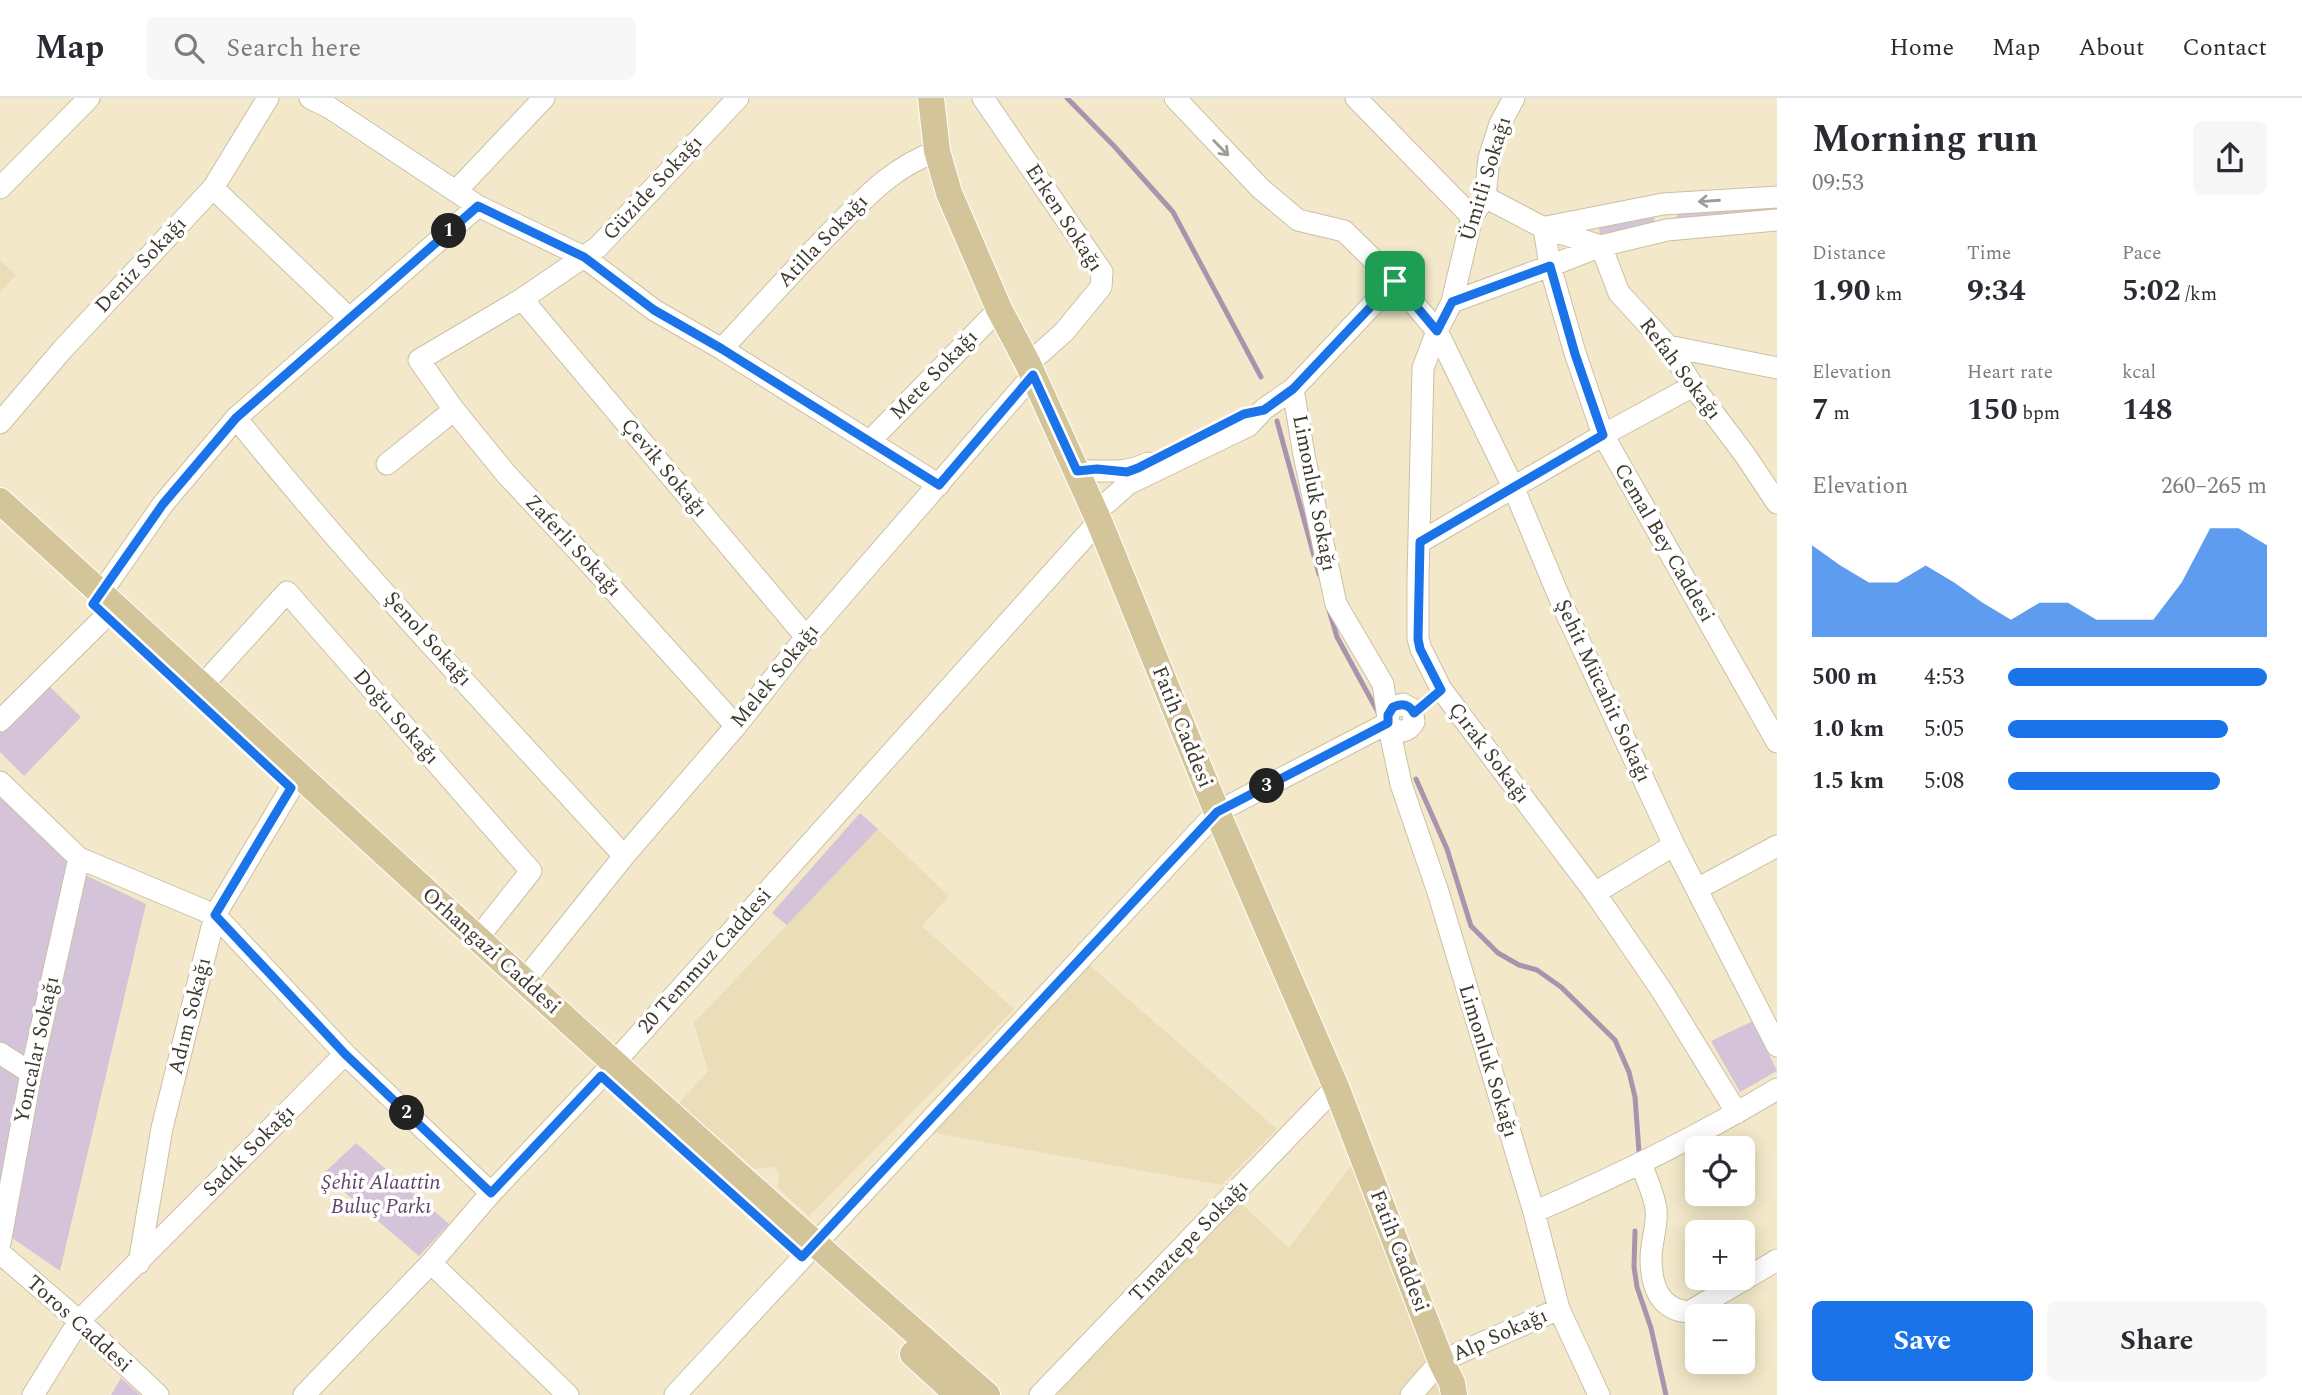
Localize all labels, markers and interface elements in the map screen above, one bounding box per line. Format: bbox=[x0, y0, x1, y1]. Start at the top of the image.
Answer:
search box bbox=[146, 17, 636, 80]
text: Map bbox=[35, 23, 104, 73]
text: Search here bbox=[226, 28, 361, 68]
icon: search bbox=[170, 29, 208, 67]
text: Home bbox=[1889, 30, 1954, 66]
text: Map bbox=[1992, 30, 2040, 66]
text: About bbox=[2078, 30, 2144, 66]
text: Contact bbox=[2182, 30, 2267, 66]
text: Morning run bbox=[1812, 111, 2038, 169]
street label: Ümitli Sokağı bbox=[1452, 113, 1520, 245]
button: share bbox=[2193, 121, 2267, 195]
street label: Güzide Sokağı bbox=[596, 128, 710, 248]
one-way arrow bbox=[1213, 140, 1230, 157]
street label: Erken Sokağı bbox=[1017, 158, 1111, 278]
text: 09:53 bbox=[1812, 166, 1864, 201]
street label: Atilla Sokağı bbox=[770, 187, 876, 295]
one-way arrow bbox=[1698, 195, 1721, 208]
street label: Deniz Sokağı bbox=[87, 209, 195, 321]
pin: 1 bbox=[432, 214, 466, 248]
text: 1 bbox=[443, 216, 454, 245]
text: Distance bbox=[1812, 239, 1886, 268]
text: Time bbox=[1967, 239, 2011, 268]
text: Pace bbox=[2122, 239, 2161, 268]
pin bbox=[1365, 251, 1425, 311]
icon: arrive bbox=[1376, 262, 1414, 300]
text: 1.90 bbox=[1812, 268, 1871, 314]
text: 9:34 bbox=[1967, 268, 2026, 314]
text: 5:02 bbox=[2122, 268, 2181, 314]
text: km bbox=[1871, 280, 1902, 309]
text: /km bbox=[2181, 280, 2217, 309]
street label: Refah Sokağı bbox=[1631, 311, 1729, 427]
street label: Mete Sokağı bbox=[882, 322, 986, 428]
text: Elevation bbox=[1812, 358, 1892, 387]
text: Heart rate bbox=[1967, 358, 2053, 387]
text: kcal bbox=[2122, 358, 2156, 387]
text: 7 bbox=[1812, 387, 1829, 433]
text: 150 bbox=[1967, 387, 2018, 433]
text: 148 bbox=[2122, 387, 2173, 433]
text: m bbox=[1829, 399, 1850, 428]
text: bpm bbox=[2018, 399, 2060, 428]
street label: Çevik Sokağı bbox=[613, 411, 715, 525]
street label: Limonluk Sokağı bbox=[1283, 412, 1345, 574]
street label: Cemal Bey Caddesi bbox=[1605, 457, 1723, 629]
text: Elevation bbox=[1812, 469, 1908, 504]
text: 260–265 m bbox=[2161, 469, 2267, 504]
street label: Zaferli Sokağı bbox=[517, 488, 629, 604]
street label: Şenol Sokağı bbox=[376, 584, 480, 694]
street label: Şehit Mücahit Sokağı bbox=[1546, 594, 1660, 788]
street label: Melek Sokağı bbox=[723, 617, 827, 735]
text: 500 m bbox=[1812, 660, 1877, 695]
text: 4:53 bbox=[1924, 660, 1964, 695]
street label: Fatih Caddesi bbox=[1143, 661, 1221, 793]
street label: Doğu Sokağı bbox=[345, 662, 447, 772]
street label: Çırak Sokağı bbox=[1440, 695, 1538, 811]
text: 1.0 km bbox=[1812, 712, 1884, 747]
text: 5:05 bbox=[1924, 712, 1964, 747]
text: 1.5 km bbox=[1812, 764, 1884, 799]
text: 5:08 bbox=[1924, 764, 1964, 799]
pin: 3 bbox=[1250, 768, 1284, 804]
text: 3 bbox=[1261, 771, 1272, 800]
street label: Orhangazi Caddesi bbox=[414, 880, 568, 1022]
street label: 20 Temmuz Caddesi bbox=[630, 881, 780, 1041]
street label: Adım Sokağı bbox=[160, 954, 220, 1078]
street label: Yoncalar Sokağı bbox=[6, 973, 68, 1127]
street label: Limonluk Sokağı bbox=[1449, 980, 1527, 1142]
pin: 2 bbox=[390, 1096, 424, 1130]
street label: Sadık Sokağı bbox=[195, 1097, 303, 1205]
text: 2 bbox=[401, 1098, 412, 1127]
map controls bbox=[1685, 1136, 1755, 1374]
button: locate bbox=[1685, 1136, 1755, 1206]
park label: Şehit Alaattin Buluç Parkı bbox=[321, 1167, 441, 1223]
street label: Tınaztepe Sokağı bbox=[1122, 1172, 1256, 1310]
street label: Fatih Caddesi bbox=[1361, 1185, 1437, 1317]
button: + bbox=[1685, 1220, 1755, 1290]
street label: Toros Caddesi bbox=[19, 1268, 139, 1380]
street label: Alp Sokağı bbox=[1447, 1300, 1553, 1370]
button: Save bbox=[1812, 1301, 2033, 1381]
button: Share bbox=[2047, 1301, 2267, 1381]
button: − bbox=[1685, 1304, 1755, 1374]

